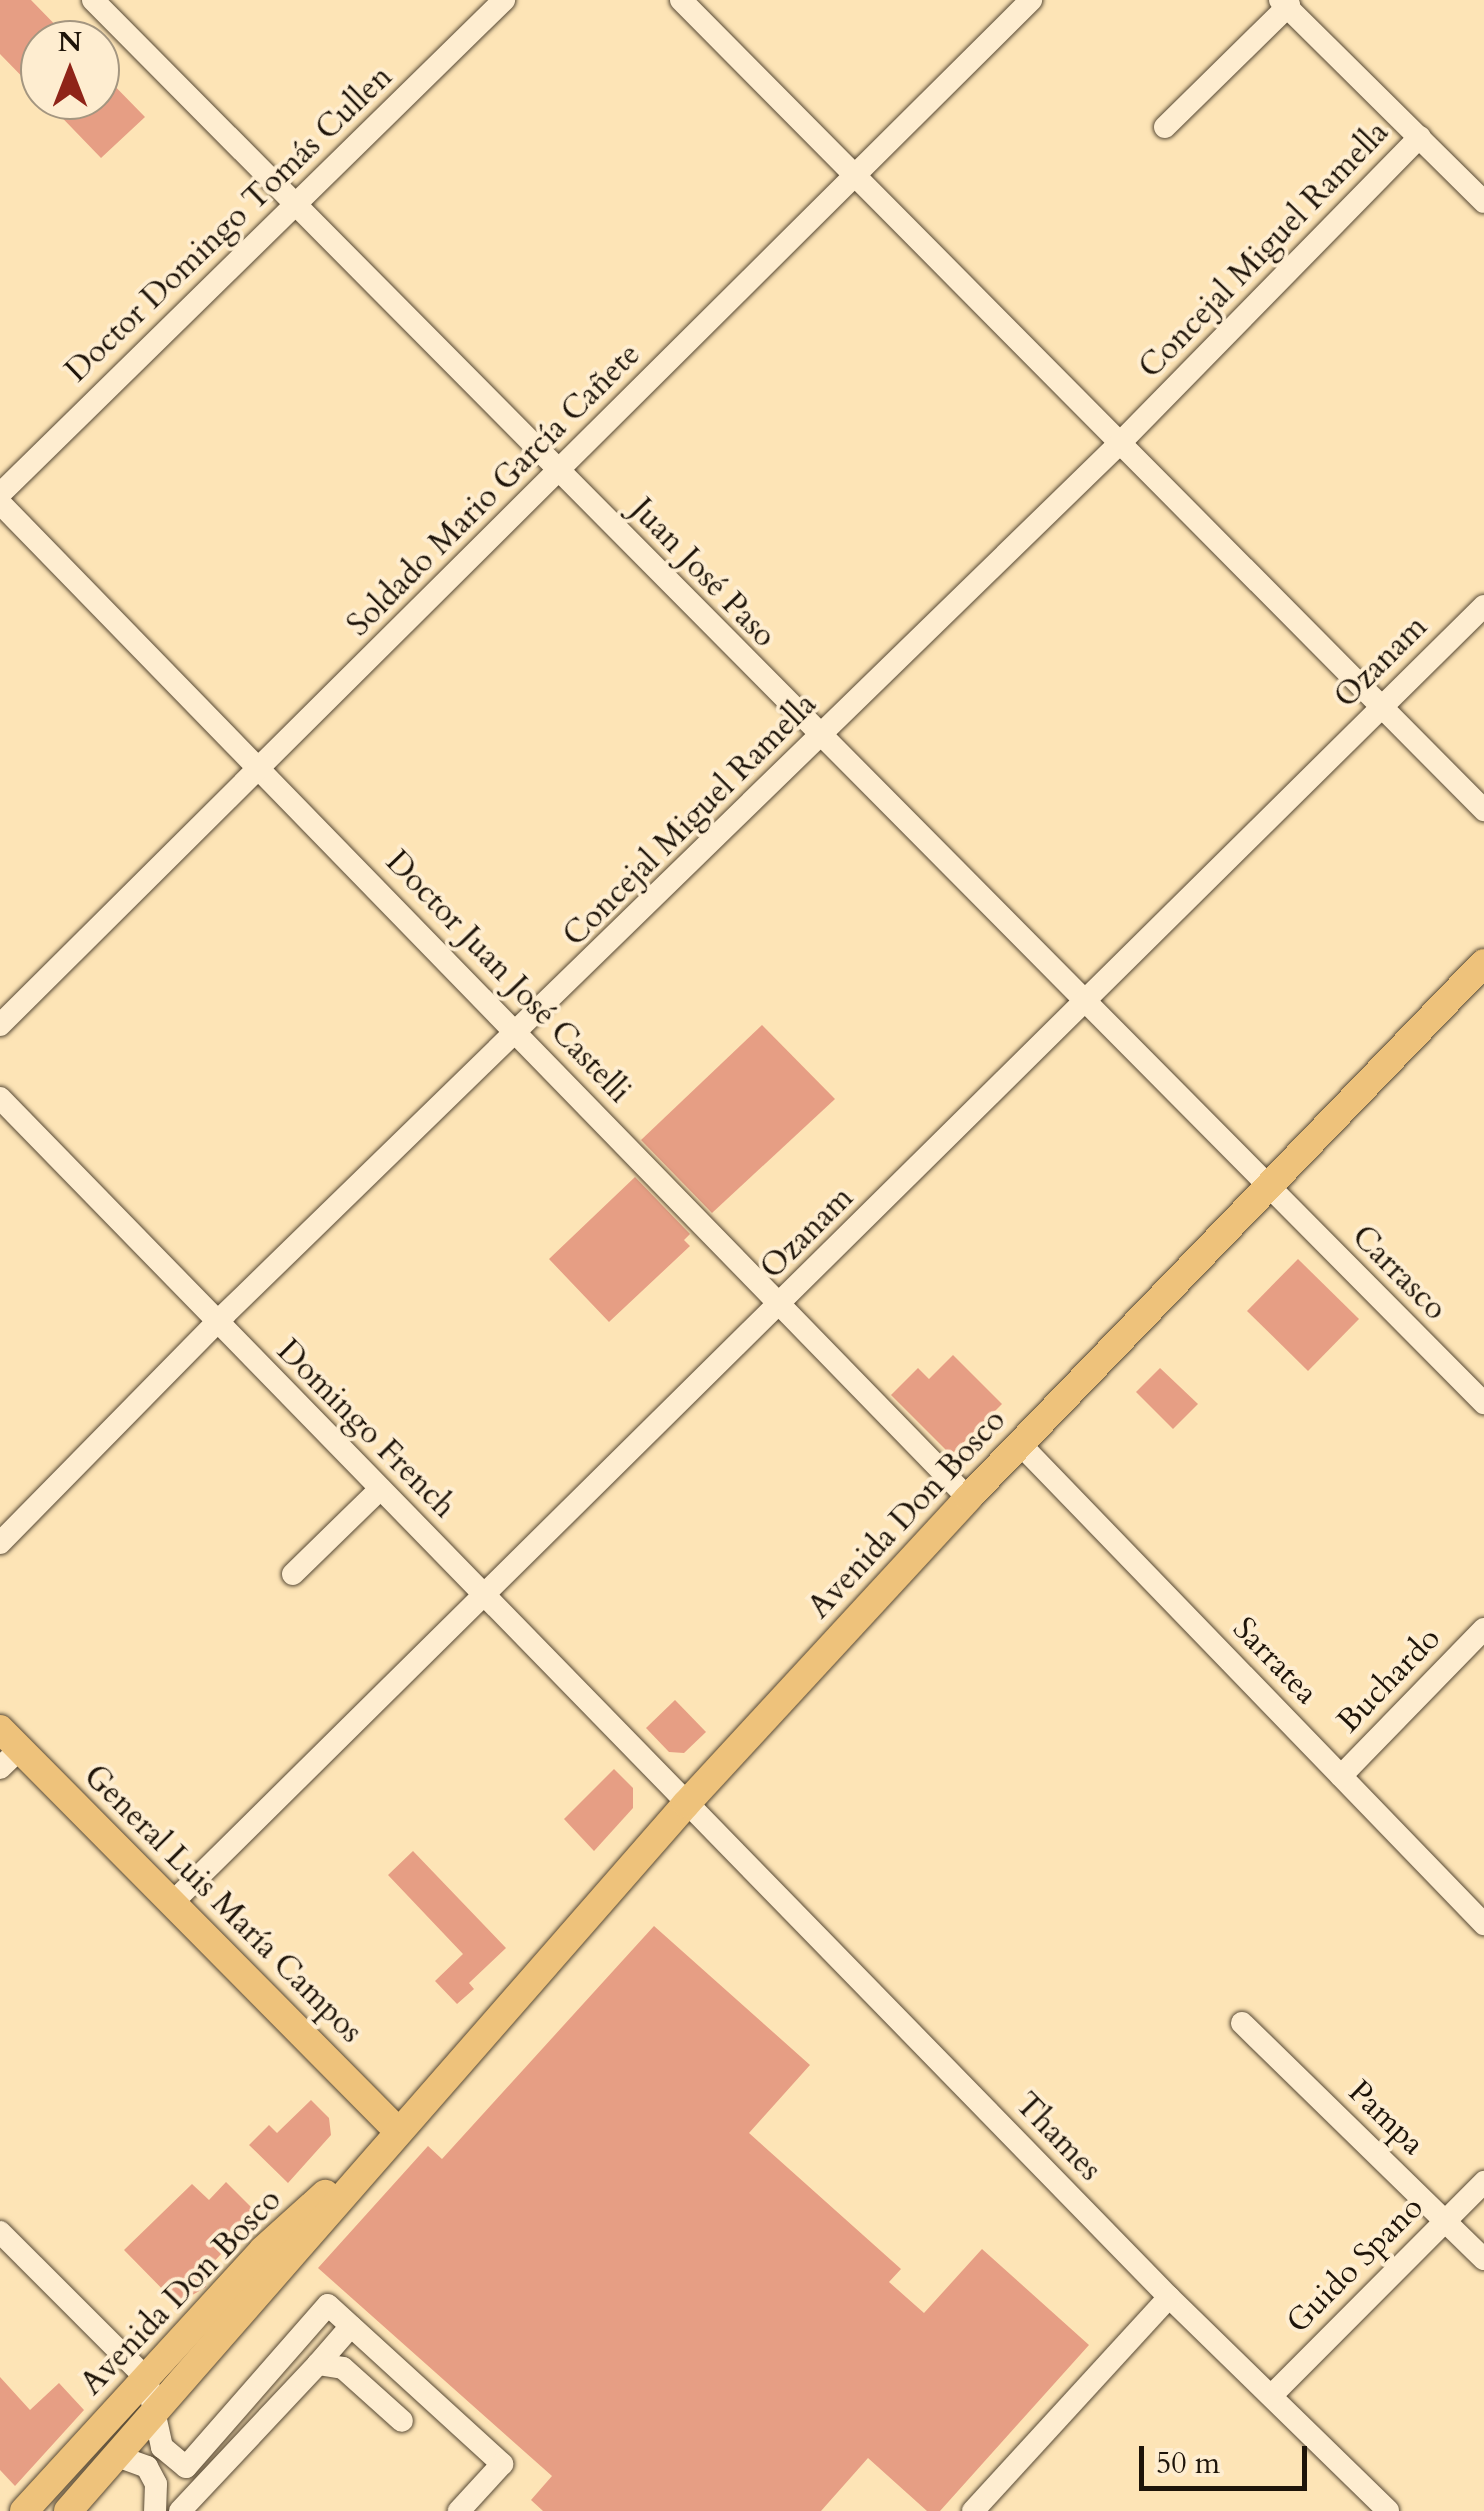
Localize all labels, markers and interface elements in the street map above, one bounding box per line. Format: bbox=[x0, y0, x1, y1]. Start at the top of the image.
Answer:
north arrow bbox=[20, 20, 120, 120]
text: N bbox=[58, 23, 82, 61]
street label: Doctor Domingo Tomás Cullen bbox=[58, 58, 400, 390]
street label: Concejal Miguel Ramella bbox=[1131, 114, 1397, 386]
street label: Soldado Mario García Cañete bbox=[340, 336, 648, 644]
street label: Juan José Paso bbox=[623, 491, 783, 655]
street label: Ozanam bbox=[1327, 608, 1435, 716]
street label: Concejal Miguel Ramella bbox=[555, 685, 825, 955]
street label: Doctor Juan José Castelli bbox=[378, 843, 638, 1111]
street label: Ozanam bbox=[753, 1179, 861, 1287]
street label: Carrasco bbox=[1344, 1218, 1454, 1328]
street label: Domingo French bbox=[269, 1332, 463, 1526]
street label: Avenida Don Bosco bbox=[800, 1401, 1014, 1627]
street label: Sarratea bbox=[1225, 1610, 1325, 1712]
street label: Buchardo bbox=[1330, 1619, 1448, 1741]
street label: General Luis María Campos bbox=[76, 1757, 370, 2051]
street label: Pampa bbox=[1340, 2073, 1432, 2163]
street label: Thames bbox=[1007, 2085, 1109, 2189]
street label: Avenida Don Bosco bbox=[73, 2181, 289, 2403]
street label: Guido Spano bbox=[1279, 2189, 1431, 2341]
scale bar bbox=[1144, 2426, 1312, 2488]
text: 50 m bbox=[1156, 2443, 1220, 2484]

